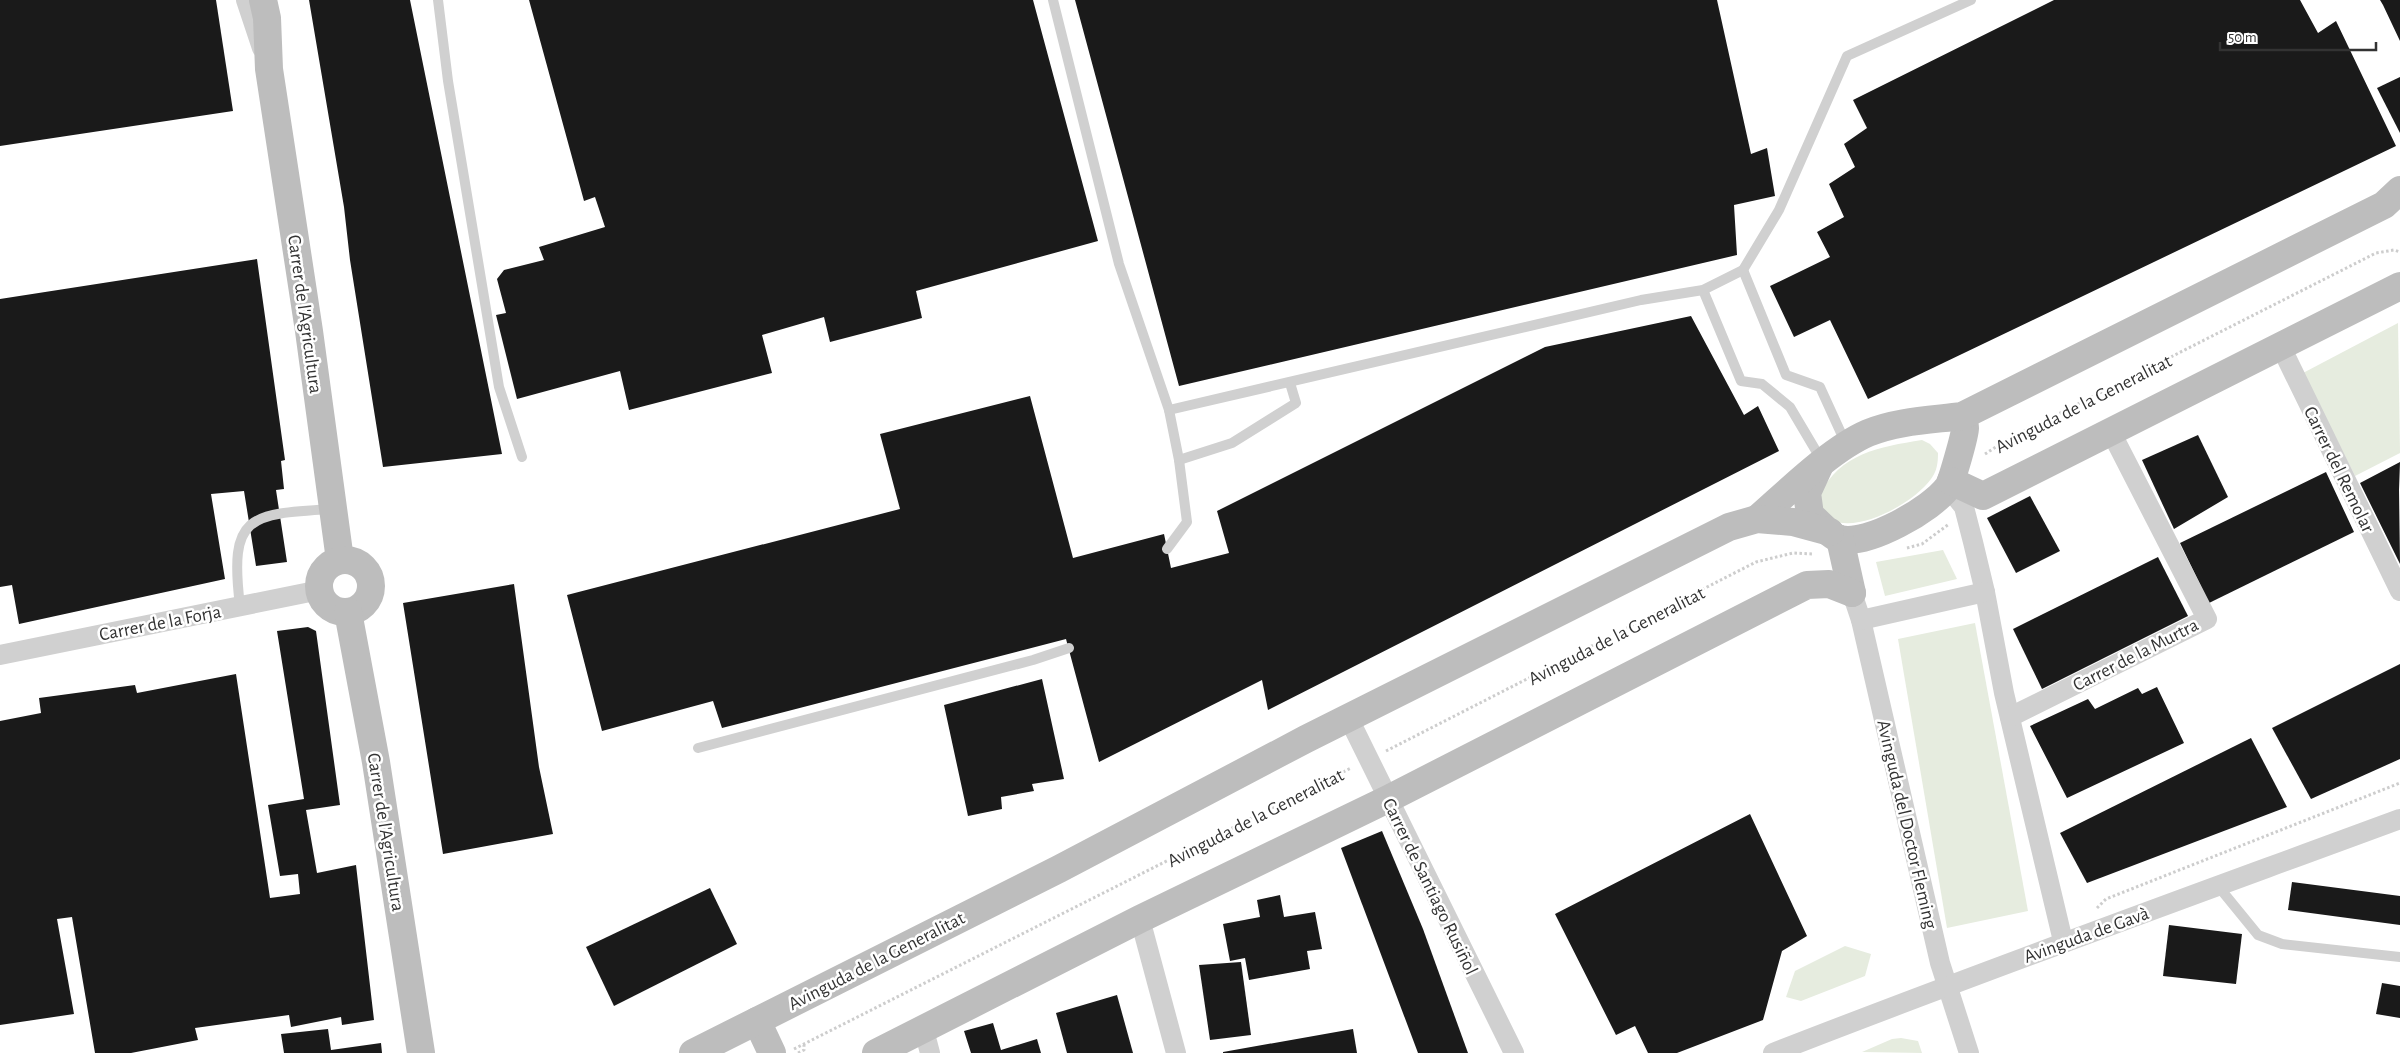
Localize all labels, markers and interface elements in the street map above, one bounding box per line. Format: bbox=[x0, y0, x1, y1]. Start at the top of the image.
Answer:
scale bar bbox=[2220, 20, 2376, 52]
text: 50 m bbox=[2228, 30, 2257, 45]
street label: Carrer de l'Agricultura bbox=[284, 234, 325, 395]
street label: Avinguda de la Generalitat bbox=[1992, 352, 2175, 457]
street label: Carrer del Remolar bbox=[2300, 404, 2377, 536]
street label: Avinguda de la Generalitat bbox=[1525, 584, 1708, 689]
street label: Carrer de la Forja bbox=[98, 602, 223, 645]
street label: Carrer de la Murtra bbox=[2070, 615, 2202, 695]
street label: Avinguda del Doctor Fleming bbox=[1873, 718, 1940, 931]
street label: Carrer de l'Agricultura bbox=[364, 752, 407, 913]
street label: Avinguda de la Generalitat bbox=[1164, 766, 1347, 871]
street label: Carrer de Santiago Rusiñol bbox=[1379, 795, 1481, 978]
street label: Avinguda de Gavà bbox=[2021, 904, 2152, 967]
street label: Avinguda de la Generalitat bbox=[785, 909, 968, 1014]

